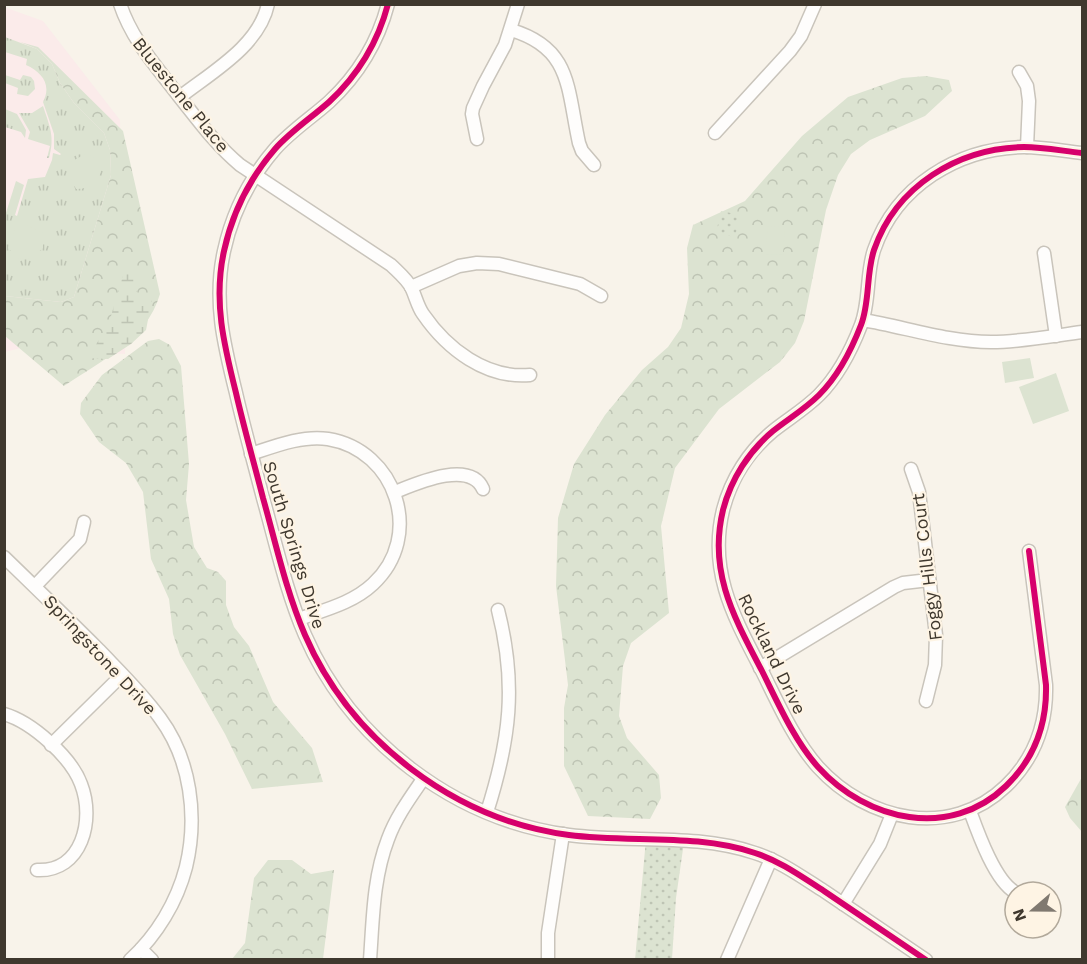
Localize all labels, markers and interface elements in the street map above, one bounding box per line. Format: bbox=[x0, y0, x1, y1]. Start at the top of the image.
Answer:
street label: Bluestone Place bbox=[129, 33, 234, 156]
street label: South Springs Drive bbox=[259, 458, 330, 631]
street label: Foggy Hills Court bbox=[907, 492, 946, 642]
street label: Rockland Drive bbox=[734, 590, 811, 718]
street label: Springstone Drive bbox=[40, 591, 161, 719]
north arrow bbox=[1003, 880, 1063, 940]
text: N bbox=[1008, 906, 1030, 924]

